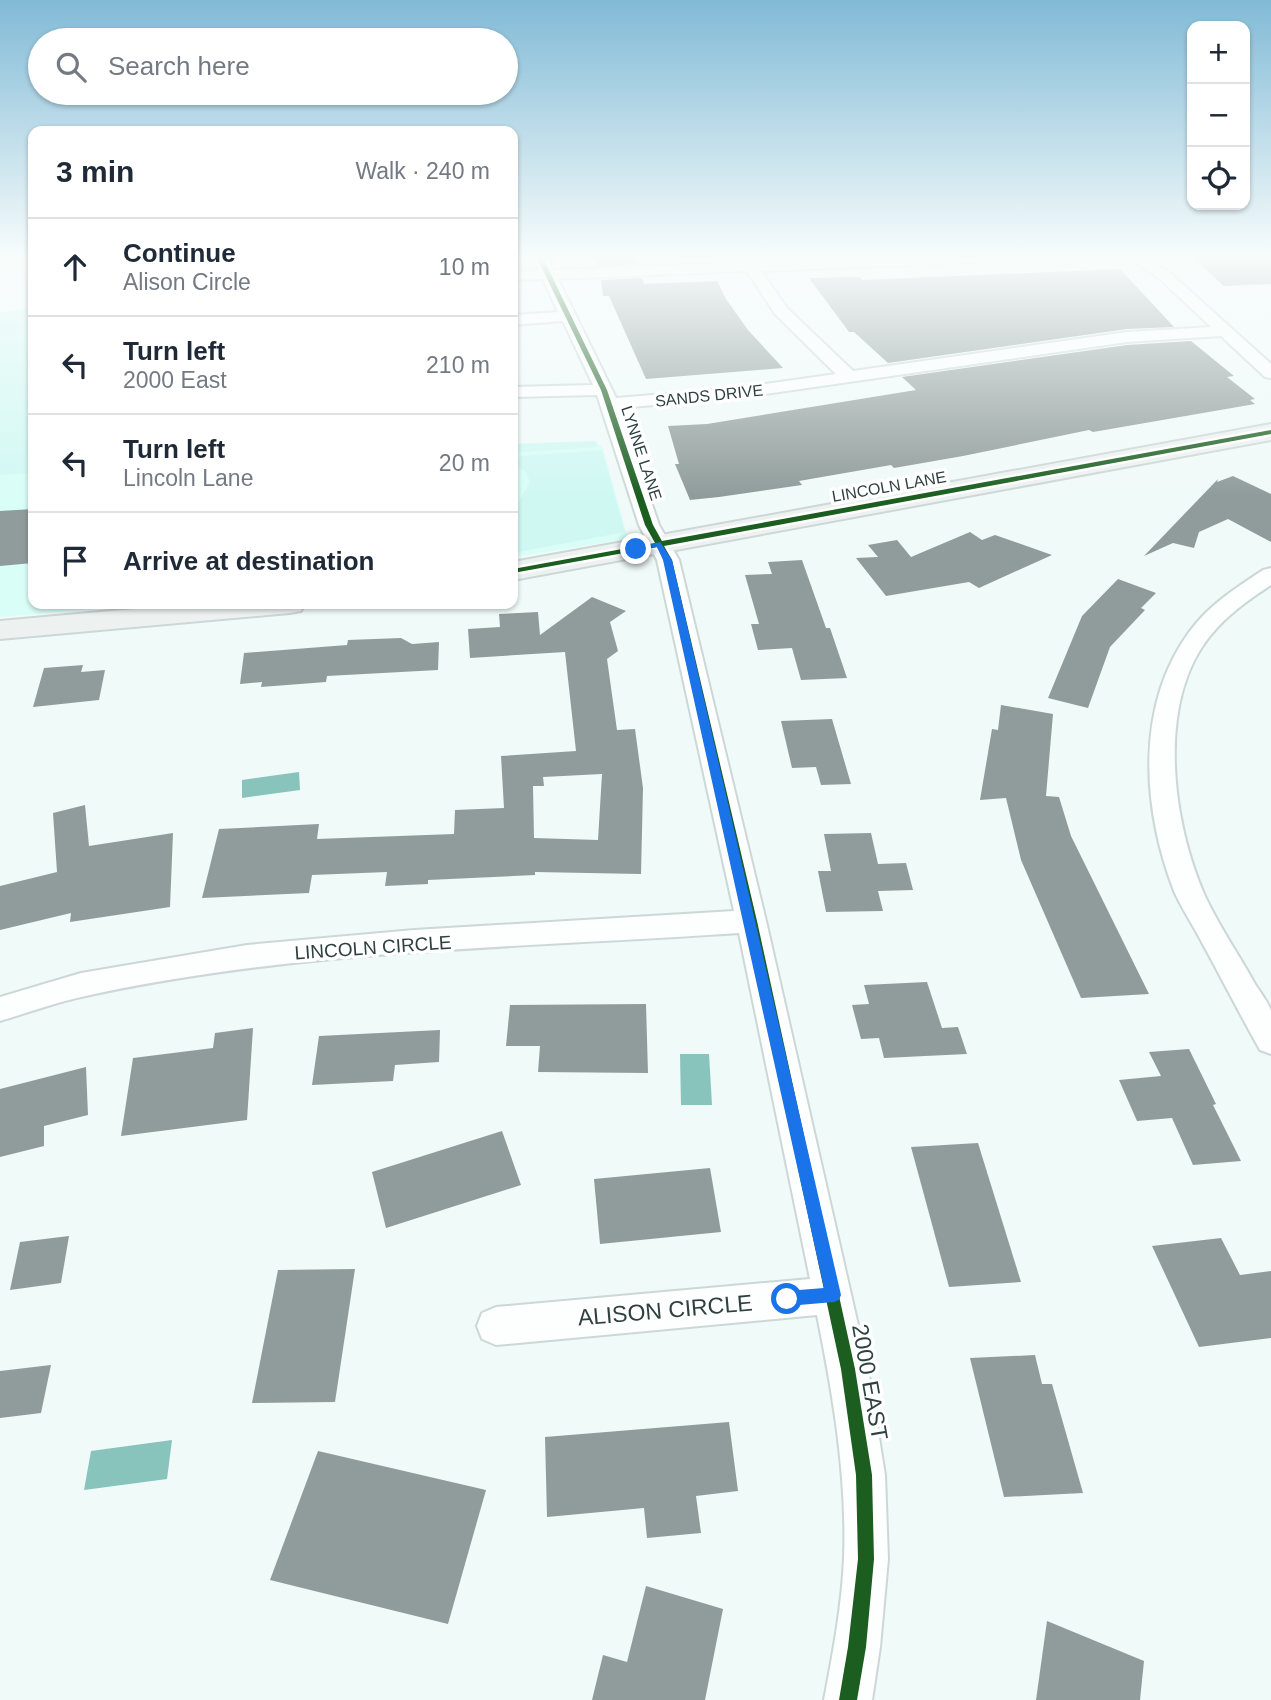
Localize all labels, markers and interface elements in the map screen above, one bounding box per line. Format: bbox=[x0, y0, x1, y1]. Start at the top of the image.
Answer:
map controls bbox=[1187, 21, 1250, 210]
button: + bbox=[1187, 21, 1250, 84]
search box bbox=[28, 28, 518, 105]
icon: search bbox=[52, 48, 90, 86]
text: Search here bbox=[108, 51, 250, 81]
button: − bbox=[1187, 84, 1250, 147]
button: locate bbox=[1187, 147, 1250, 210]
text: 3 min bbox=[56, 155, 134, 188]
text: Walk · 240 m bbox=[355, 158, 490, 184]
text: Continue bbox=[123, 238, 236, 268]
icon: ahead bbox=[56, 248, 94, 286]
text: 10 m bbox=[439, 254, 490, 280]
text: Alison Circle bbox=[123, 269, 251, 295]
text: Turn left bbox=[123, 336, 225, 366]
icon: left bbox=[56, 346, 94, 384]
text: 210 m bbox=[426, 352, 490, 378]
text: 2000 East bbox=[123, 367, 227, 393]
street label: SANDS DRIVE bbox=[654, 381, 764, 410]
street label: LYNNE LANE bbox=[618, 404, 665, 503]
text: Turn left bbox=[123, 434, 225, 464]
icon: left bbox=[56, 444, 94, 482]
text: 20 m bbox=[439, 450, 490, 476]
text: Lincoln Lane bbox=[123, 465, 253, 491]
street label: LINCOLN LANE bbox=[831, 468, 947, 505]
route end bbox=[620, 533, 651, 564]
icon: arrive bbox=[56, 542, 94, 580]
text: Arrive at destination bbox=[123, 546, 374, 576]
street label: LINCOLN CIRCLE bbox=[294, 932, 452, 963]
route start bbox=[771, 1283, 802, 1314]
street label: ALISON CIRCLE bbox=[577, 1289, 753, 1331]
street label: 2000 EAST bbox=[847, 1322, 893, 1442]

